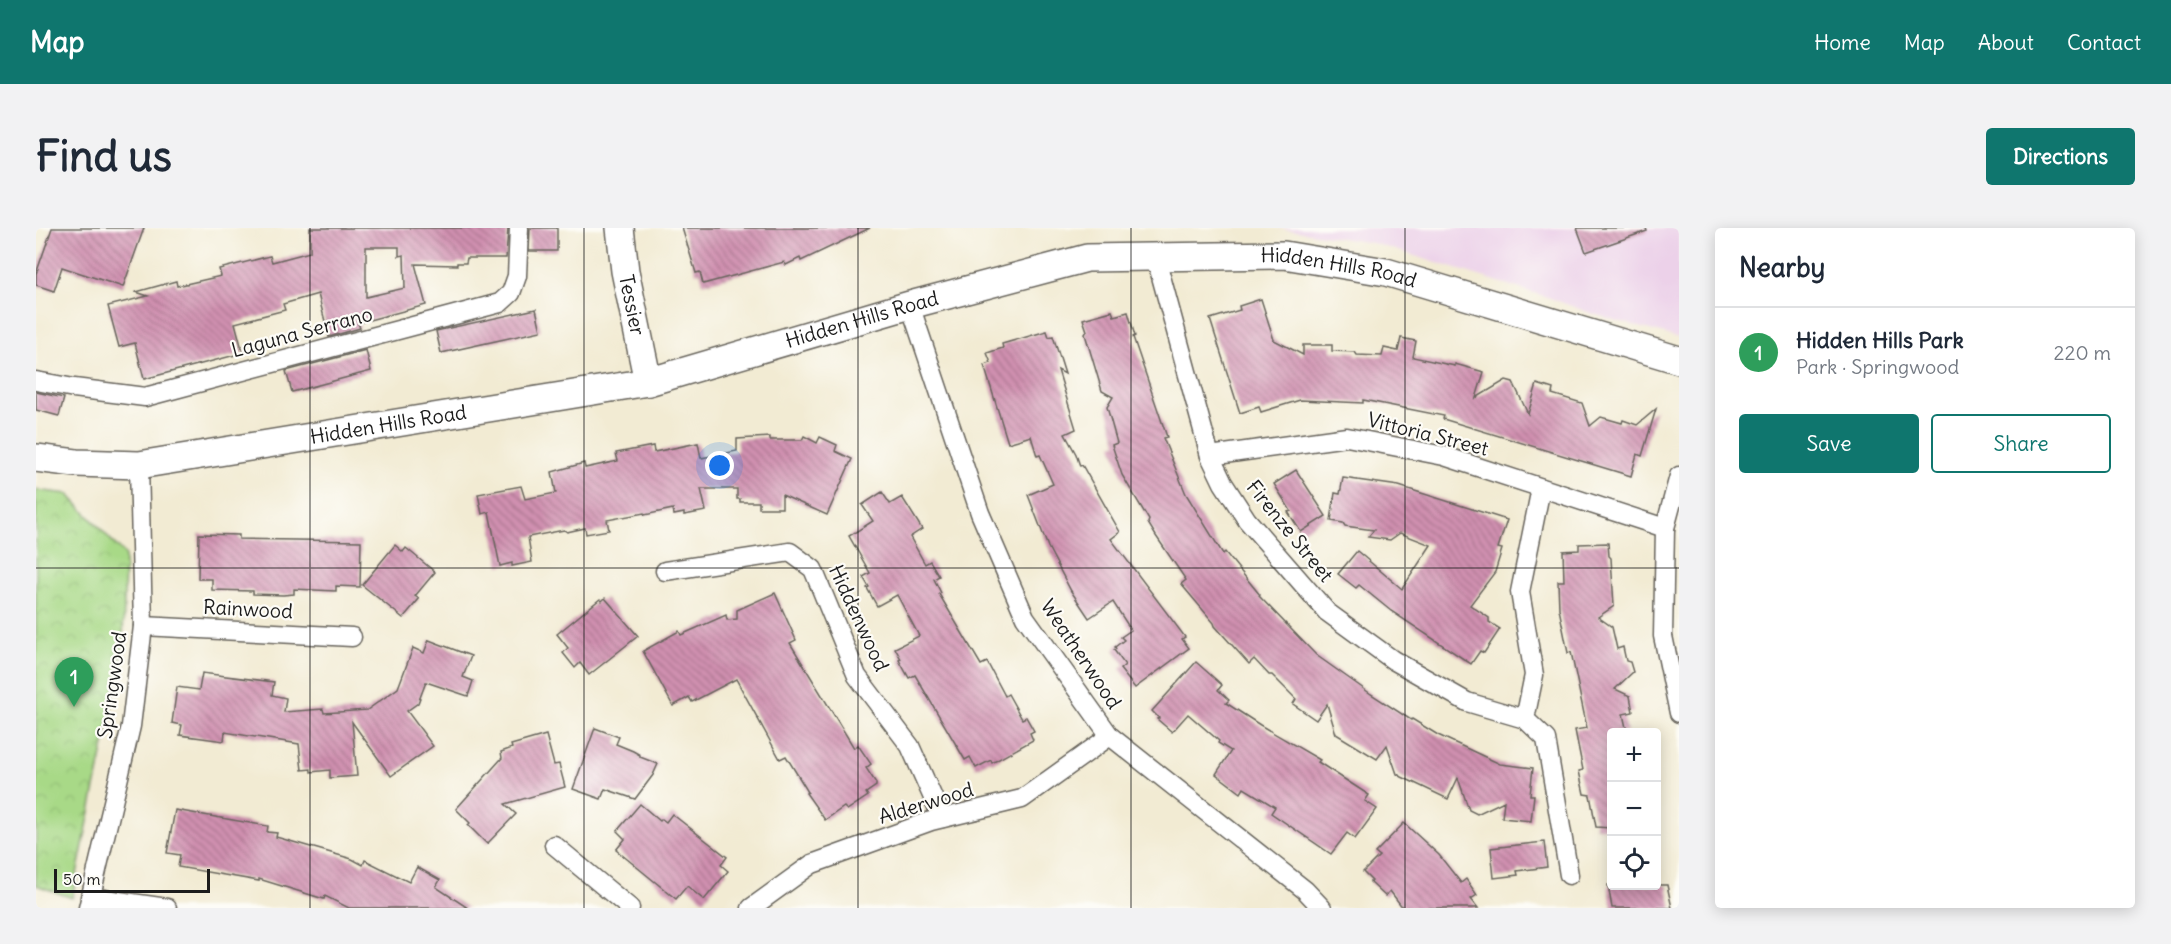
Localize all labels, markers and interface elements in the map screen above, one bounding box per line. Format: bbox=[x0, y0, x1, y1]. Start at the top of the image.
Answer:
text: Map bbox=[30, 24, 84, 60]
text: Home bbox=[1814, 29, 1871, 56]
text: Map bbox=[1904, 29, 1945, 56]
text: About bbox=[1978, 29, 2034, 56]
text: Contact bbox=[2067, 29, 2141, 56]
button: Directions bbox=[1986, 128, 2135, 185]
text: Find us bbox=[36, 130, 172, 182]
street label: Hidden Hills Road bbox=[1260, 241, 1420, 293]
text: Nearby bbox=[1739, 251, 1825, 284]
street label: Tessier bbox=[614, 272, 651, 338]
street label: Hidden Hills Road bbox=[782, 285, 941, 353]
street label: Laguna Serrano bbox=[229, 301, 375, 362]
text: Hidden Hills Park bbox=[1796, 326, 1964, 354]
text: 1 bbox=[1755, 340, 1762, 365]
text: 220 m bbox=[2054, 340, 2111, 365]
text: Park · Springwood bbox=[1796, 354, 1959, 379]
street label: Hidden Hills Road bbox=[308, 399, 469, 449]
street label: Vittoria Street bbox=[1365, 406, 1492, 461]
button: Save bbox=[1739, 414, 1919, 473]
button: Share bbox=[1931, 414, 2111, 473]
your location bbox=[705, 451, 734, 480]
street label: Firenze Street bbox=[1242, 475, 1339, 587]
street label: Hiddenwood bbox=[824, 561, 895, 675]
street label: Rainwood bbox=[202, 594, 294, 623]
street label: Weatherwood bbox=[1036, 594, 1127, 713]
street label: Springwood bbox=[92, 630, 131, 740]
pin: 1 bbox=[54, 658, 93, 707]
map controls bbox=[1607, 728, 1661, 890]
button: + bbox=[1607, 728, 1661, 782]
street label: Alderwood bbox=[875, 776, 977, 829]
button: − bbox=[1607, 782, 1661, 836]
button: locate bbox=[1607, 836, 1661, 890]
scale bar bbox=[54, 866, 210, 894]
text: 50 m bbox=[63, 869, 101, 889]

